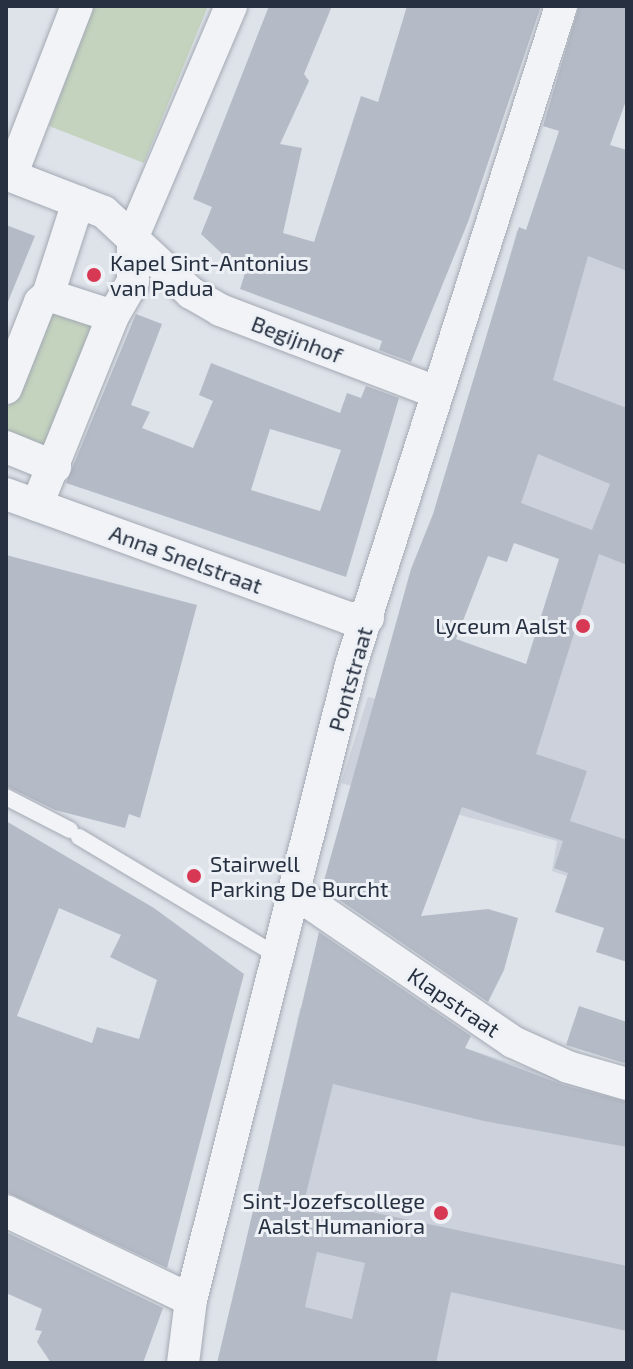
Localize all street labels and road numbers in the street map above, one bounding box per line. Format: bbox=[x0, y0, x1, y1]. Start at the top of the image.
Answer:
street label: Begijnhof bbox=[248, 310, 346, 368]
street label: Anna Snelstraat bbox=[106, 519, 266, 599]
street label: Pontstraat bbox=[323, 624, 377, 734]
street label: Klapstraat bbox=[403, 962, 505, 1042]

